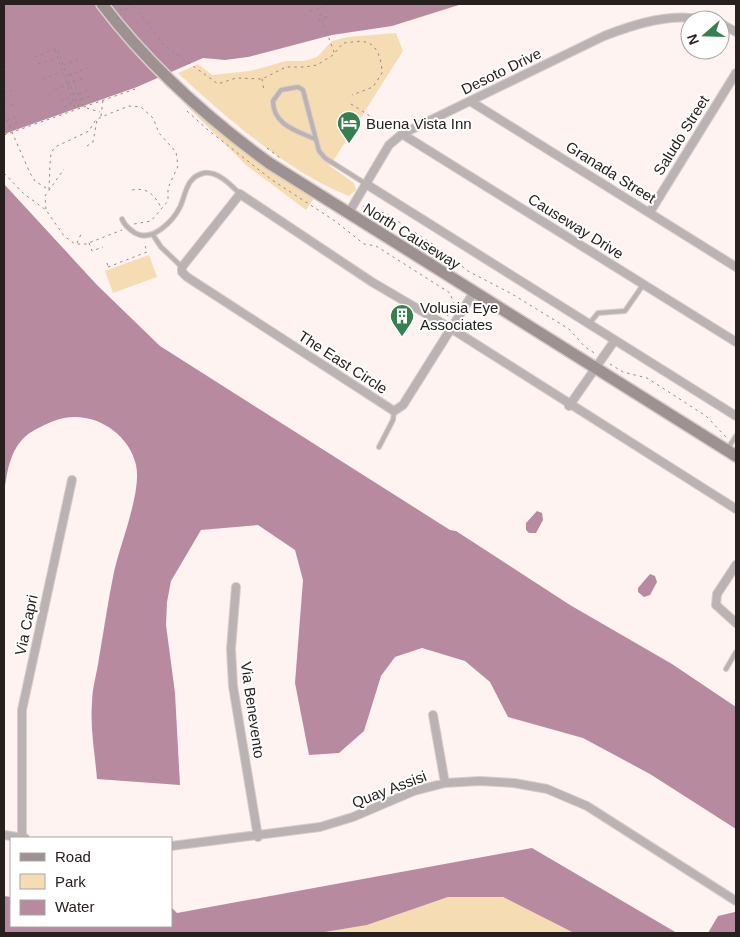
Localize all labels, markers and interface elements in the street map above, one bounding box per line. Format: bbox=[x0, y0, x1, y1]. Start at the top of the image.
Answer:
north arrow bbox=[680, 10, 730, 60]
text: N bbox=[684, 32, 702, 47]
street label: Desoto Drive bbox=[458, 44, 544, 98]
street label: Saludo Street bbox=[650, 91, 713, 178]
hotel icon: Buena Vista Inn bbox=[336, 110, 362, 144]
place label: Buena Vista Inn bbox=[366, 115, 472, 132]
street label: Granada Street bbox=[563, 138, 660, 207]
street label: Causeway Drive bbox=[525, 190, 627, 262]
street label: North Causeway bbox=[360, 199, 464, 273]
place label: Volusia Eye Associates bbox=[420, 299, 498, 333]
building icon: Volusia Eye Associates bbox=[389, 303, 415, 337]
street label: The East Circle bbox=[295, 327, 391, 397]
street label: Via Capri bbox=[11, 593, 41, 657]
street label: Via Benevento bbox=[238, 661, 268, 759]
street label: Quay Assisi bbox=[349, 767, 429, 811]
legend bbox=[10, 837, 172, 927]
text: Road bbox=[55, 848, 91, 865]
text: Park bbox=[55, 873, 86, 890]
text: Water bbox=[55, 898, 94, 915]

